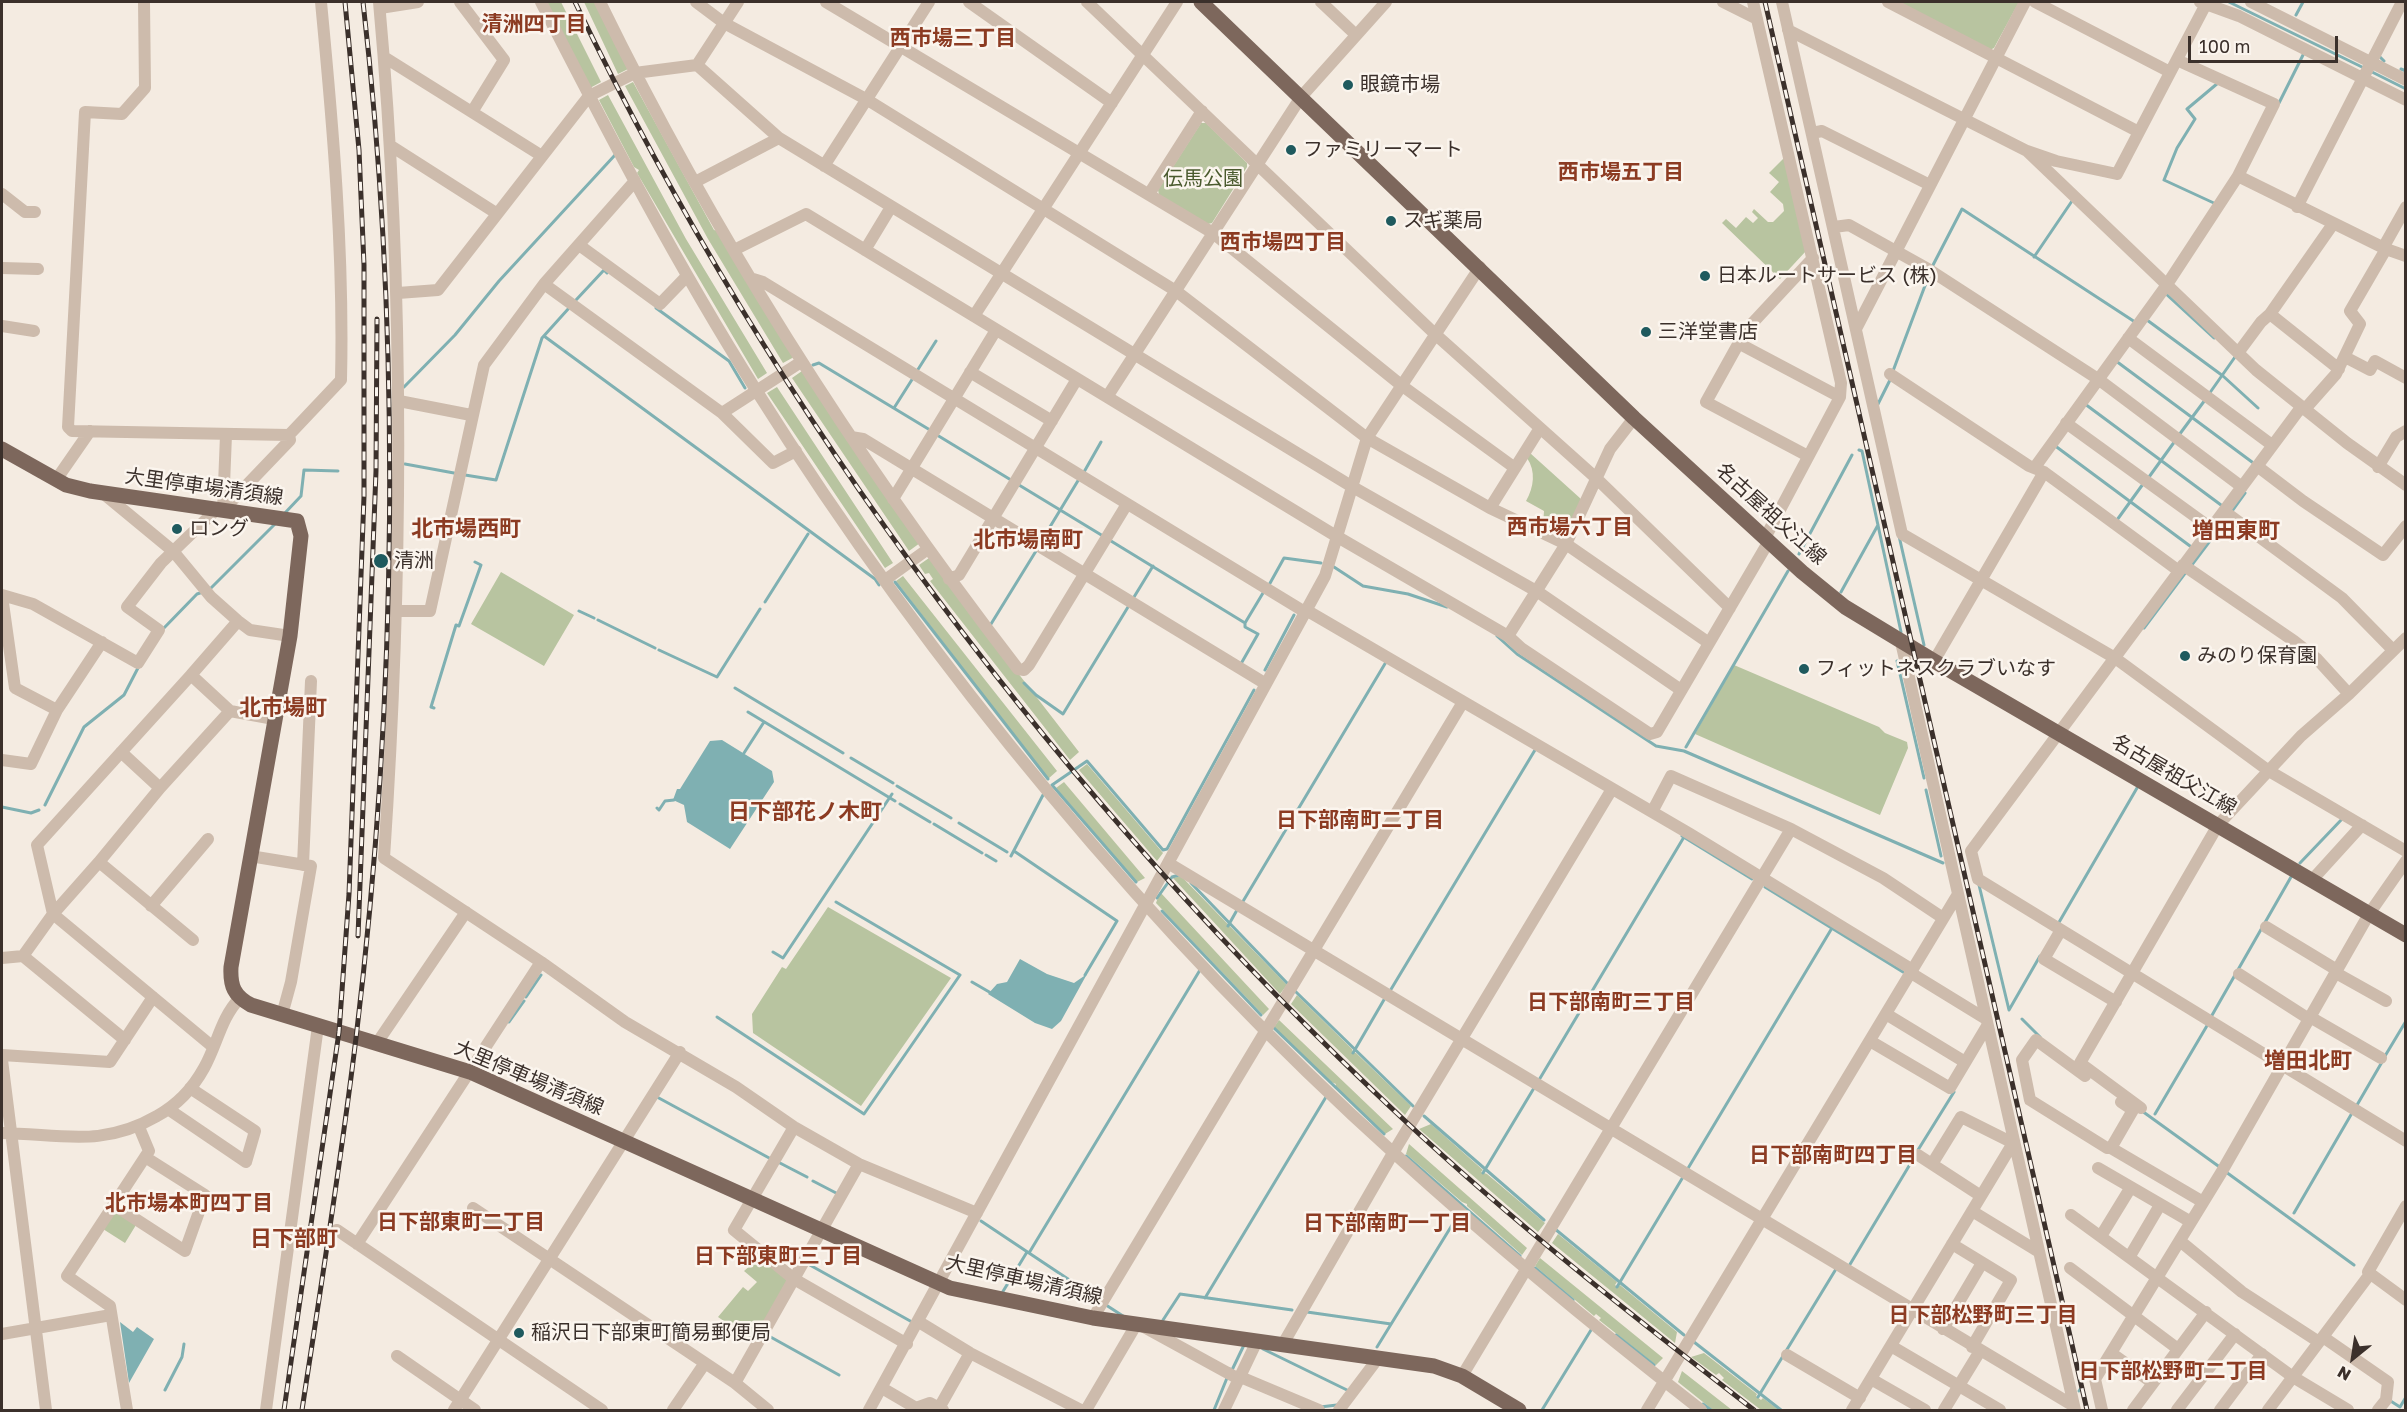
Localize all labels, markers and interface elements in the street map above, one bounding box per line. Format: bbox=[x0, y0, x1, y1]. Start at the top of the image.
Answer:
district label: 清洲四丁目 bbox=[482, 11, 586, 37]
scale bar bbox=[2191, 24, 2341, 62]
district label: 西市場三丁目 bbox=[890, 25, 1016, 51]
text: 100 m bbox=[2199, 35, 2250, 57]
place label: 眼鏡市場 bbox=[1360, 73, 1440, 97]
marker: 眼鏡市場 bbox=[1341, 78, 1355, 92]
place label: ファミリーマート bbox=[1303, 138, 1463, 162]
marker: ファミリーマート bbox=[1284, 143, 1298, 157]
district label: 西市場五丁目 bbox=[1558, 159, 1684, 185]
park label: 伝馬公園 bbox=[1163, 167, 1243, 191]
place label: スギ薬局 bbox=[1403, 209, 1483, 233]
marker: スギ薬局 bbox=[1384, 214, 1398, 228]
district label: 西市場四丁目 bbox=[1220, 229, 1346, 255]
place label: 日本ルートサービス (株) bbox=[1717, 264, 1937, 288]
marker: 日本ルートサービス (株) bbox=[1698, 269, 1712, 283]
place label: 三洋堂書店 bbox=[1658, 320, 1758, 344]
marker: 三洋堂書店 bbox=[1639, 325, 1653, 339]
street label: 名古屋祖父江線 bbox=[1711, 458, 1831, 570]
street label: 大里停車場清須線 bbox=[123, 464, 285, 510]
district label: 西市場六丁目 bbox=[1507, 514, 1633, 540]
district label: 北市場西町 bbox=[411, 516, 521, 542]
place label: ロング bbox=[189, 517, 249, 541]
district label: 増田東町 bbox=[2192, 518, 2280, 544]
marker: ロング bbox=[170, 522, 184, 536]
district label: 北市場南町 bbox=[973, 527, 1083, 553]
place label: 清洲 bbox=[394, 549, 434, 573]
marker: 清洲 bbox=[372, 552, 390, 570]
place label: みのり保育園 bbox=[2197, 644, 2317, 668]
marker: みのり保育園 bbox=[2178, 649, 2192, 663]
place label: フィットネスクラブいなす bbox=[1816, 657, 2056, 681]
marker: フィットネスクラブいなす bbox=[1797, 662, 1811, 676]
district label: 北市場町 bbox=[239, 695, 327, 721]
street label: 名古屋祖父江線 bbox=[2107, 730, 2241, 820]
district label: 日下部花ノ木町 bbox=[728, 799, 882, 825]
district label: 日下部南町二丁目 bbox=[1276, 807, 1444, 833]
district label: 日下部南町三丁目 bbox=[1527, 989, 1695, 1015]
street label: 大里停車場清須線 bbox=[451, 1036, 607, 1120]
district label: 増田北町 bbox=[2264, 1048, 2352, 1074]
district label: 日下部南町四丁目 bbox=[1749, 1142, 1917, 1168]
district label: 北市場本町四丁目 bbox=[105, 1190, 273, 1216]
district label: 日下部東町二丁目 bbox=[377, 1209, 545, 1235]
district label: 日下部南町一丁目 bbox=[1303, 1210, 1471, 1236]
district label: 日下部町 bbox=[250, 1226, 338, 1252]
district label: 日下部東町三丁目 bbox=[694, 1243, 862, 1269]
street label: 大里停車場清須線 bbox=[943, 1250, 1105, 1310]
district label: 日下部松野町三丁目 bbox=[1889, 1302, 2077, 1328]
place label: 稲沢日下部東町簡易郵便局 bbox=[531, 1321, 771, 1345]
marker: 稲沢日下部東町簡易郵便局 bbox=[512, 1326, 526, 1340]
north arrow bbox=[2323, 1328, 2383, 1388]
district label: 日下部松野町二丁目 bbox=[2079, 1358, 2267, 1384]
text: N bbox=[2334, 1362, 2354, 1385]

